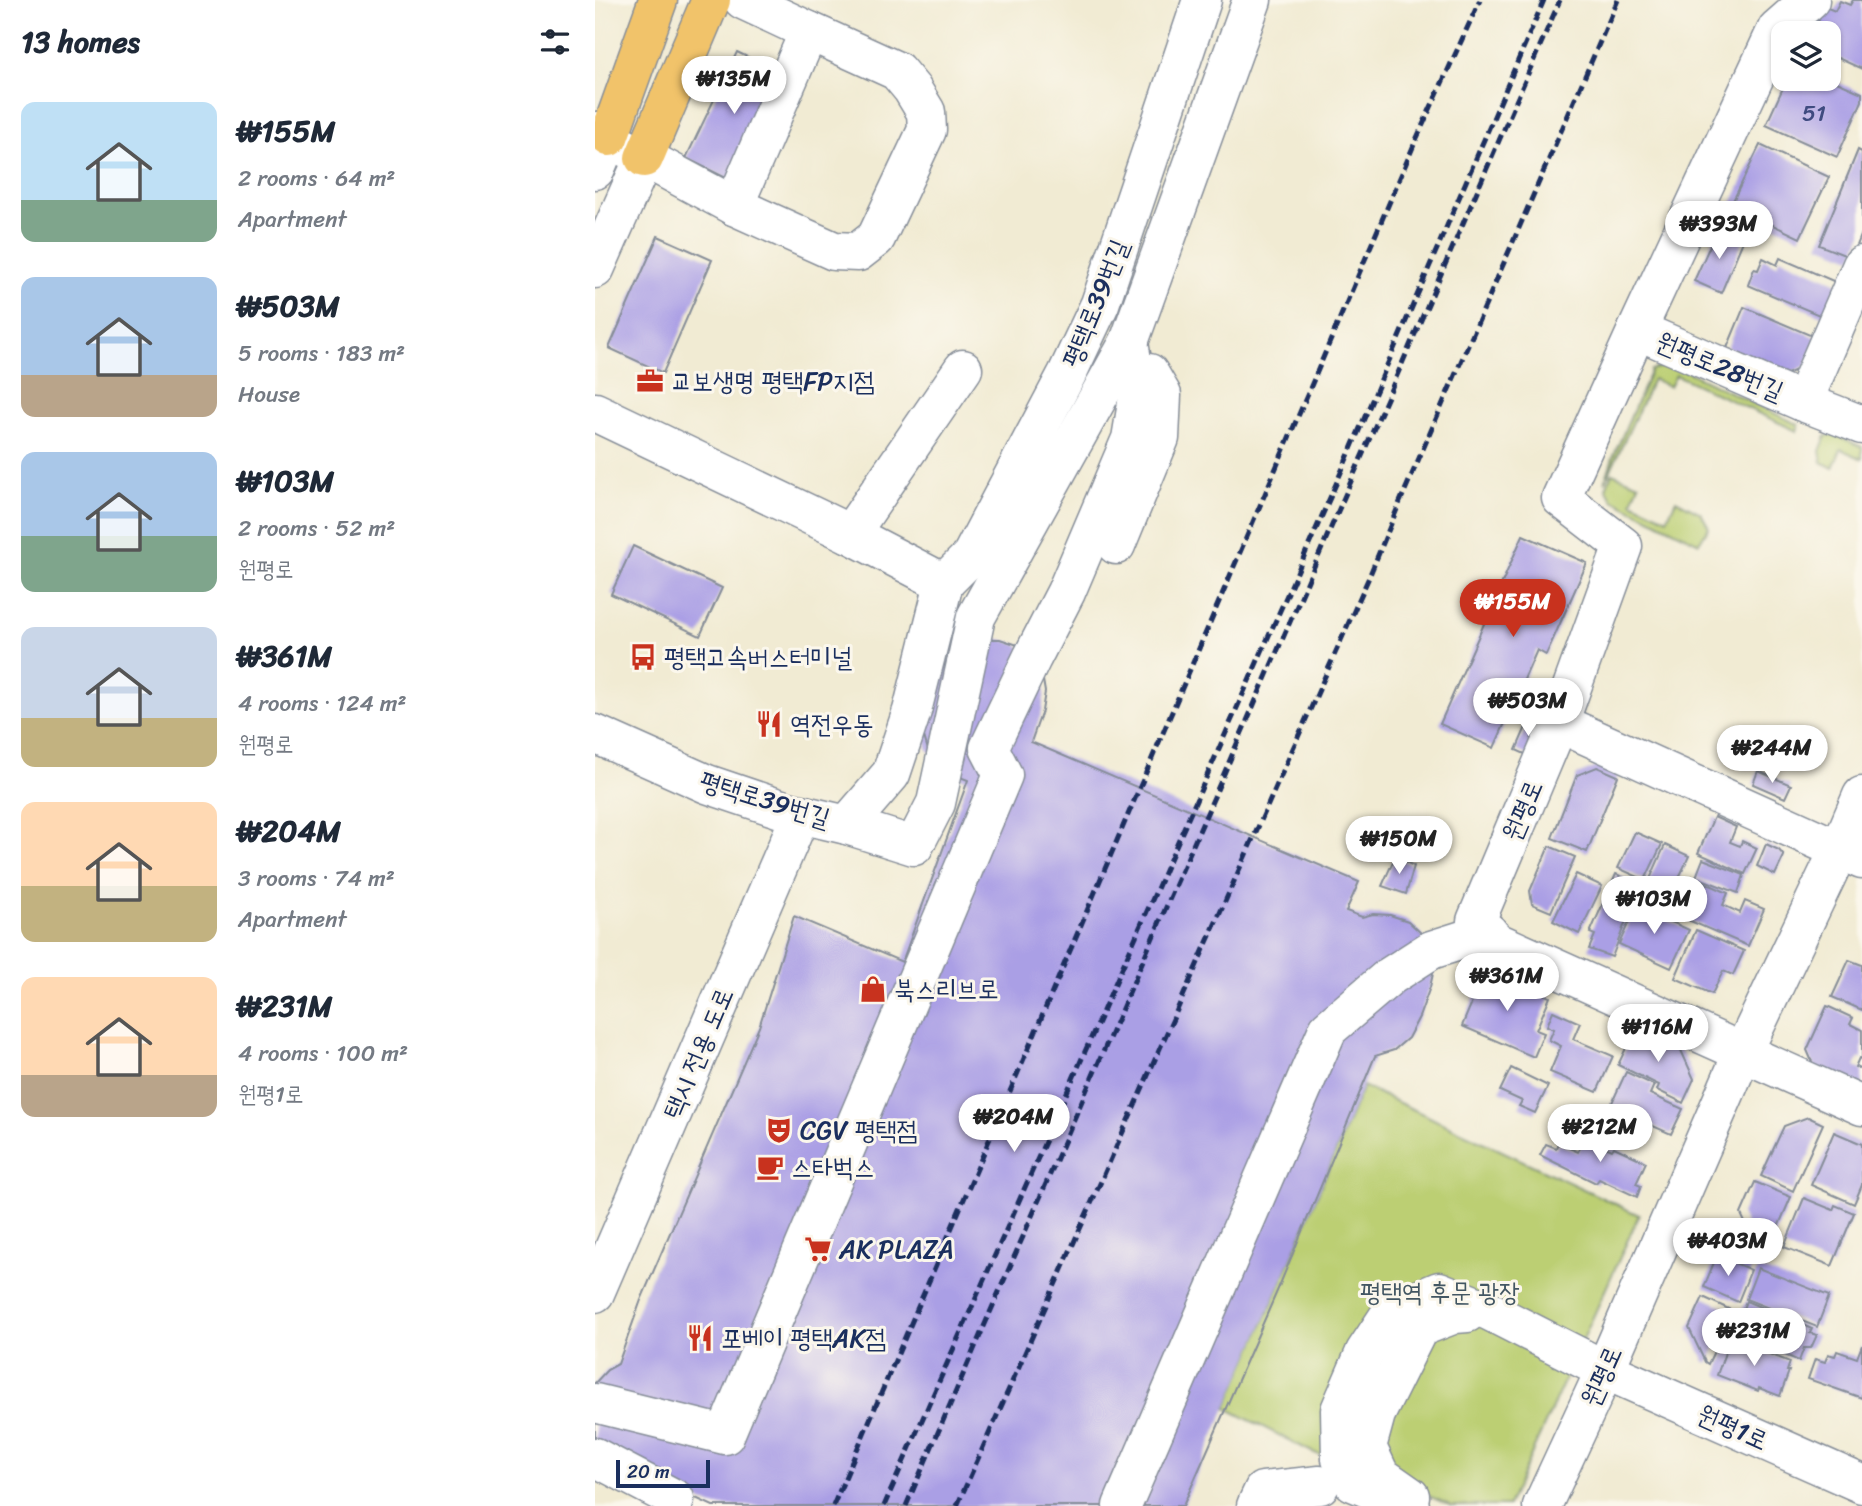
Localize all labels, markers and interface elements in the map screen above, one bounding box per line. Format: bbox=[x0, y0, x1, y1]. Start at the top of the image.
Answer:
text: 13 homes bbox=[21, 15, 140, 69]
map controls bbox=[1771, 21, 1841, 91]
button: layers bbox=[1771, 21, 1841, 91]
icon: filters bbox=[536, 23, 574, 61]
pin: ₩135M bbox=[685, 57, 783, 116]
text: ₩135M bbox=[697, 58, 771, 99]
house number: 51 bbox=[1802, 93, 1826, 134]
text: ₩155M bbox=[238, 104, 335, 158]
icon: home bbox=[77, 130, 161, 214]
text: 2 rooms · 64 m² bbox=[238, 158, 395, 199]
text: Apartment bbox=[238, 199, 347, 240]
pin: ₩393M bbox=[1670, 202, 1768, 261]
text: ₩393M bbox=[1681, 203, 1757, 244]
street label: 평택로39번길 bbox=[1048, 232, 1142, 374]
text: ₩503M bbox=[238, 279, 339, 333]
icon: home bbox=[77, 305, 161, 389]
street label: 원평로28번길 bbox=[1649, 318, 1791, 414]
text: 5 rooms · 183 m² bbox=[238, 333, 405, 374]
place label: 교보생명 평택FP지점 bbox=[671, 358, 875, 404]
office icon: 교보생명 평택FP지점 bbox=[635, 366, 665, 396]
text: House bbox=[238, 374, 300, 415]
text: ₩103M bbox=[238, 454, 334, 508]
icon: home bbox=[77, 480, 161, 564]
text: 2 rooms · 52 m² bbox=[238, 508, 395, 549]
text: 원평로 bbox=[238, 549, 294, 590]
pin: ₩155M bbox=[1464, 580, 1562, 639]
text: ₩155M bbox=[1476, 581, 1550, 622]
text: ₩361M bbox=[238, 629, 332, 683]
place label: 평택고속버스터미널 bbox=[664, 634, 852, 680]
bus stop icon: 평택고속버스터미널 bbox=[628, 642, 658, 672]
icon: home bbox=[77, 655, 161, 739]
pin: ₩503M bbox=[1479, 678, 1577, 738]
text: ₩503M bbox=[1489, 680, 1567, 721]
text: 4 rooms · 124 m² bbox=[238, 683, 407, 724]
place label: 역전우동 bbox=[790, 701, 874, 747]
restaurant icon: 역전우동 bbox=[754, 709, 784, 739]
text: 원평로 bbox=[238, 724, 294, 765]
pin: ₩244M bbox=[1723, 726, 1821, 785]
text: ₩244M bbox=[1733, 727, 1811, 768]
street label: 평택로39번길 bbox=[694, 757, 836, 841]
street label: 원평로 bbox=[1489, 772, 1555, 848]
text: ₩204M bbox=[238, 804, 341, 858]
pin: ₩150M bbox=[1350, 816, 1448, 876]
text: ₩150M bbox=[1362, 818, 1436, 859]
icon: home bbox=[77, 830, 161, 914]
text: 3 rooms · 74 m² bbox=[238, 858, 395, 899]
pin: ₩103M bbox=[1605, 876, 1703, 936]
text: ₩103M bbox=[1617, 878, 1691, 919]
text: Apartment bbox=[238, 899, 347, 940]
pin: ₩361M bbox=[1458, 954, 1556, 1013]
text: ₩361M bbox=[1471, 955, 1543, 996]
place label: 북스리브로 bbox=[894, 966, 999, 1012]
shop icon: 북스리브로 bbox=[858, 974, 888, 1004]
text: ₩231M bbox=[238, 979, 332, 1033]
street label: 택시 전용 도로 bbox=[650, 980, 746, 1126]
pin: ₩116M bbox=[1609, 1004, 1707, 1064]
icon: home bbox=[77, 1005, 161, 1089]
text: ₩116M bbox=[1623, 1006, 1693, 1047]
text: 4 rooms · 100 m² bbox=[238, 1033, 408, 1074]
text: 원평1로 bbox=[238, 1074, 303, 1115]
pin: ₩204M bbox=[965, 1094, 1063, 1154]
text: ₩204M bbox=[975, 1096, 1053, 1137]
pin: ₩212M bbox=[1551, 1104, 1649, 1164]
text: ₩212M bbox=[1564, 1106, 1636, 1147]
place label: CGV 평택점 bbox=[800, 1107, 917, 1153]
theatre icon: CGV 평택점 bbox=[764, 1115, 794, 1145]
place label: 스타벅스 bbox=[791, 1144, 875, 1190]
cafe icon: 스타벅스 bbox=[755, 1152, 785, 1182]
pin: ₩403M bbox=[1679, 1218, 1777, 1278]
text: ₩403M bbox=[1689, 1220, 1767, 1261]
place label: AK PLAZA bbox=[838, 1226, 954, 1272]
supermarket icon: AK PLAZA bbox=[803, 1234, 833, 1264]
park label: 평택역 후문 광장 bbox=[1360, 1269, 1520, 1315]
pin: ₩231M bbox=[1705, 1308, 1803, 1368]
text: ₩231M bbox=[1718, 1310, 1790, 1351]
place label: 포베이 평택AK점 bbox=[721, 1315, 886, 1361]
restaurant icon: 포베이 평택AK점 bbox=[685, 1323, 715, 1353]
street label: 원평로 bbox=[1567, 1338, 1635, 1414]
street label: 원평1로 bbox=[1690, 1391, 1776, 1463]
text: 20 m bbox=[627, 1455, 670, 1488]
scale bar bbox=[616, 1457, 711, 1489]

